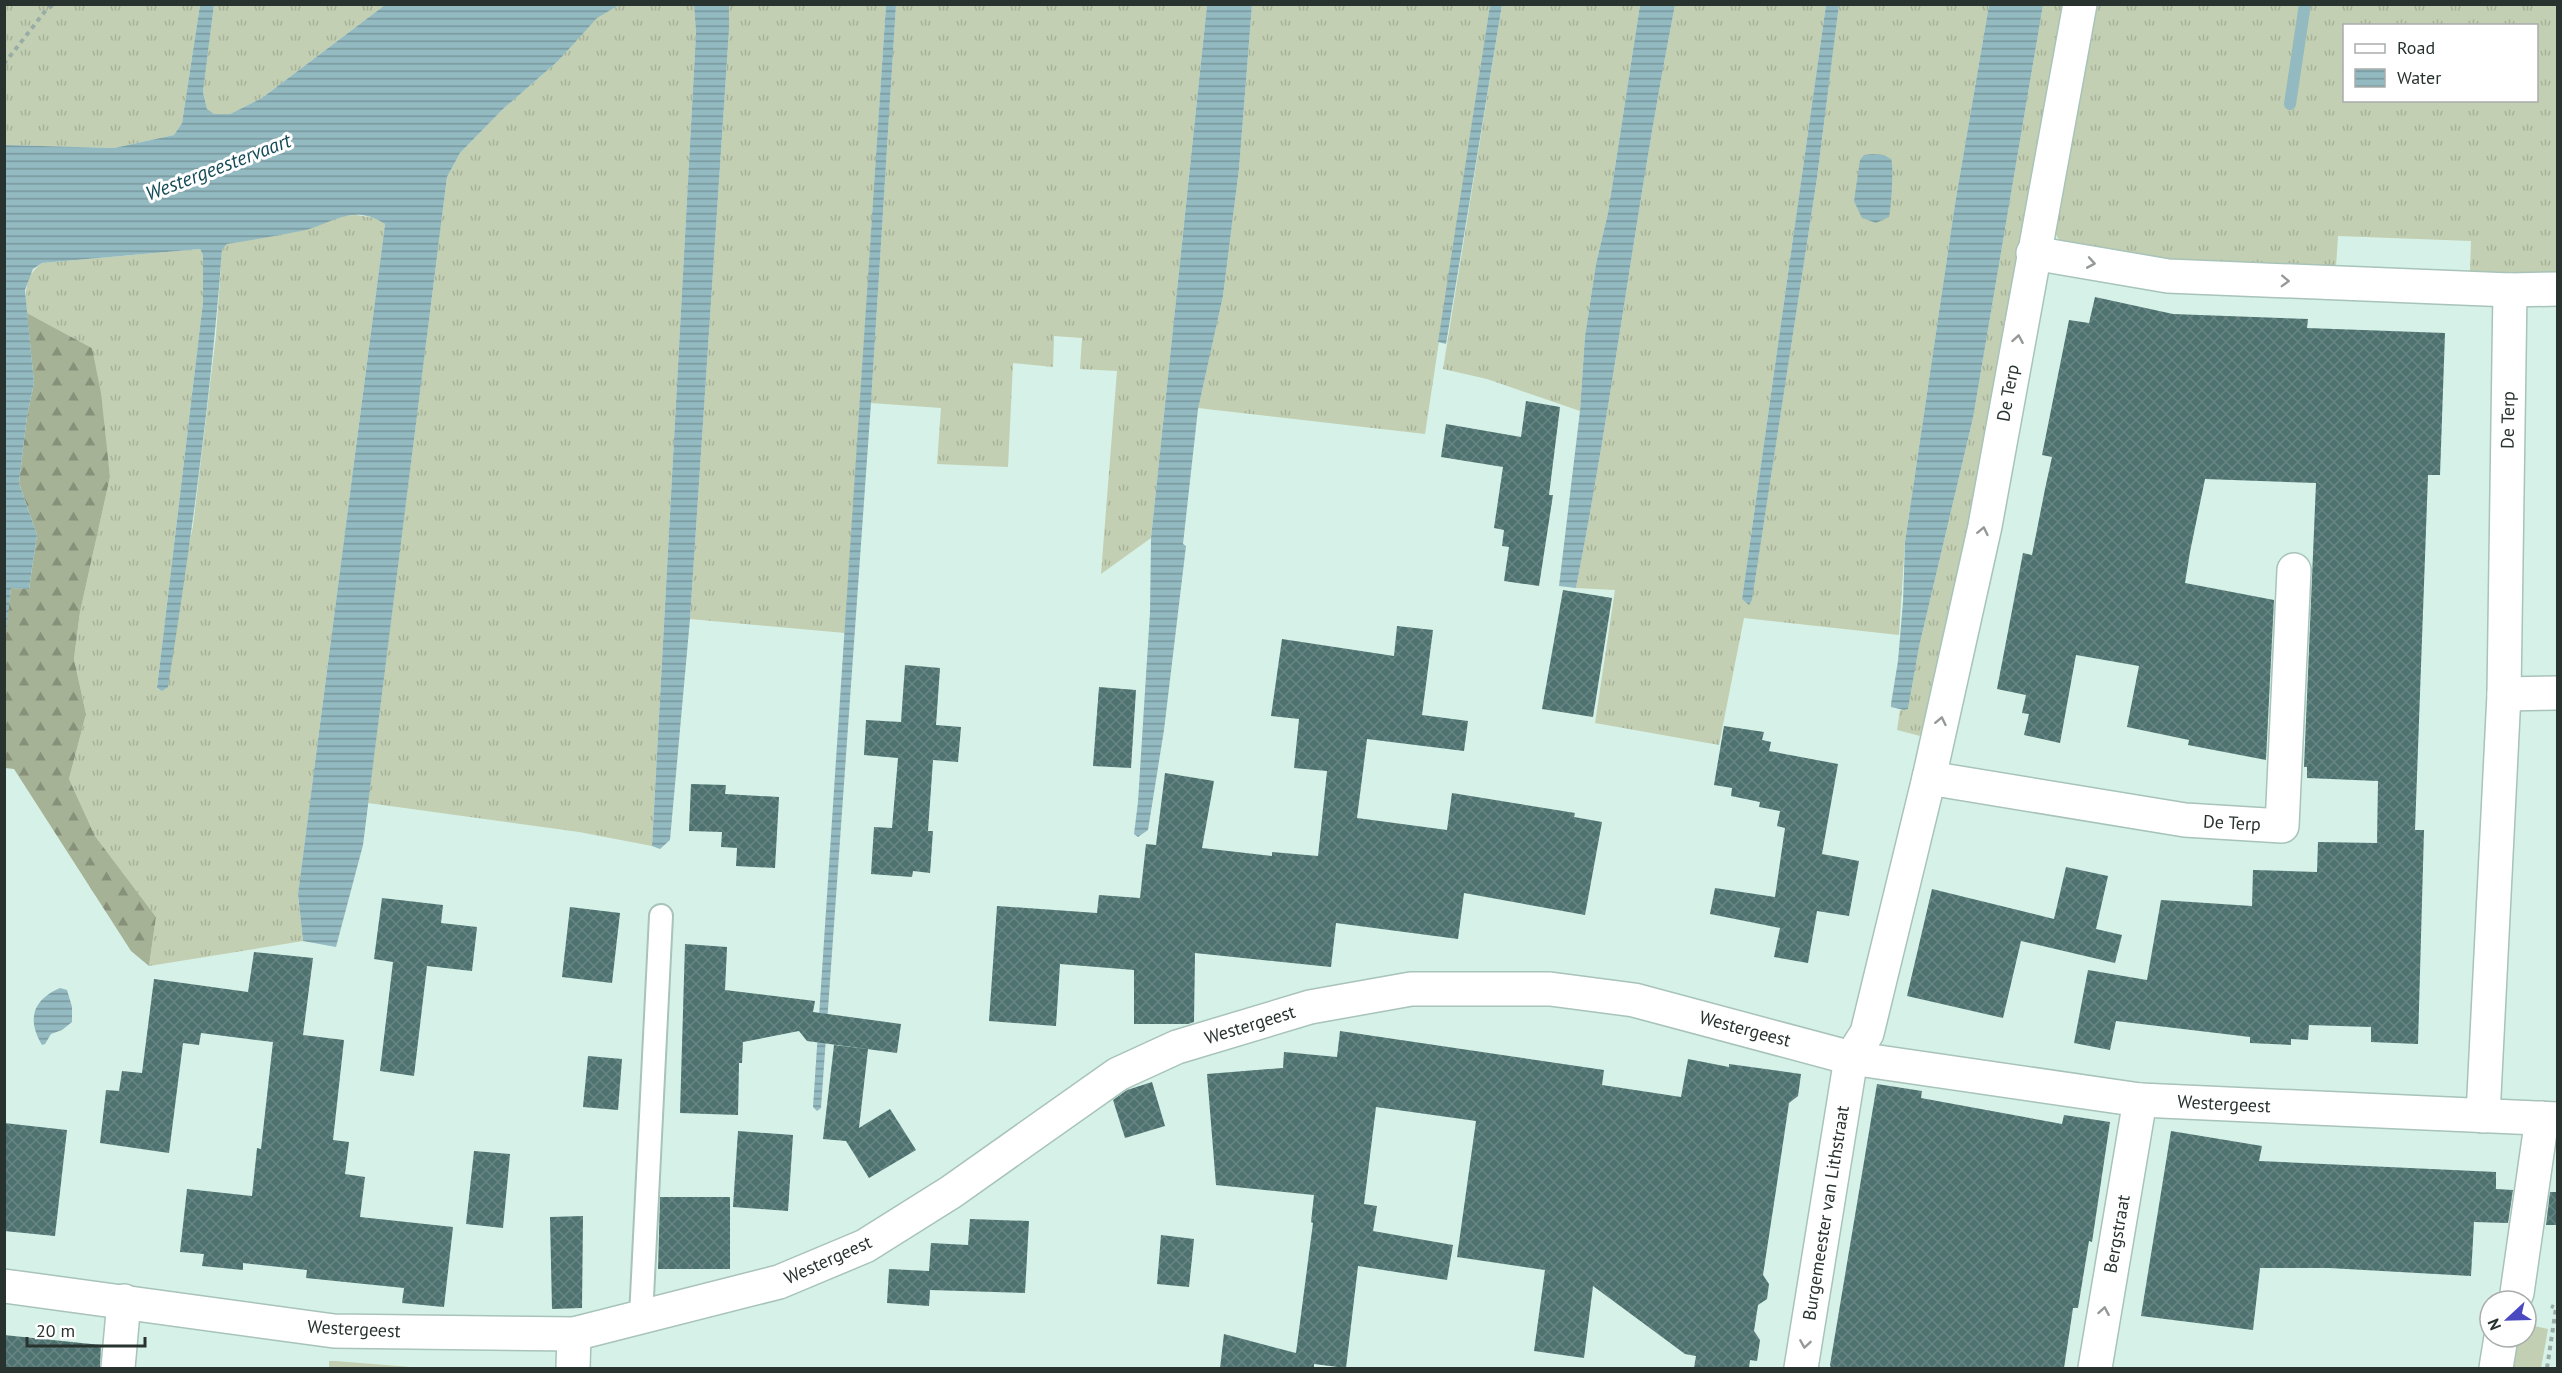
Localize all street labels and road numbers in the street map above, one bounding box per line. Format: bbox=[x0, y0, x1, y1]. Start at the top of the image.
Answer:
street label: De Terp bbox=[1991, 362, 2024, 423]
street label: De Terp bbox=[2495, 391, 2520, 449]
street label: De Terp bbox=[2203, 810, 2262, 835]
street label: Westergeest bbox=[1202, 1000, 1298, 1049]
street label: Westergeest bbox=[1697, 1005, 1793, 1052]
street label: Westergeest bbox=[2177, 1090, 2271, 1117]
street label: Burgemeester van Lithstraat bbox=[1797, 1104, 1854, 1322]
street label: Bergstraat bbox=[2098, 1193, 2135, 1275]
street label: Westergeest bbox=[780, 1230, 875, 1289]
street label: Westergeest bbox=[307, 1315, 401, 1342]

